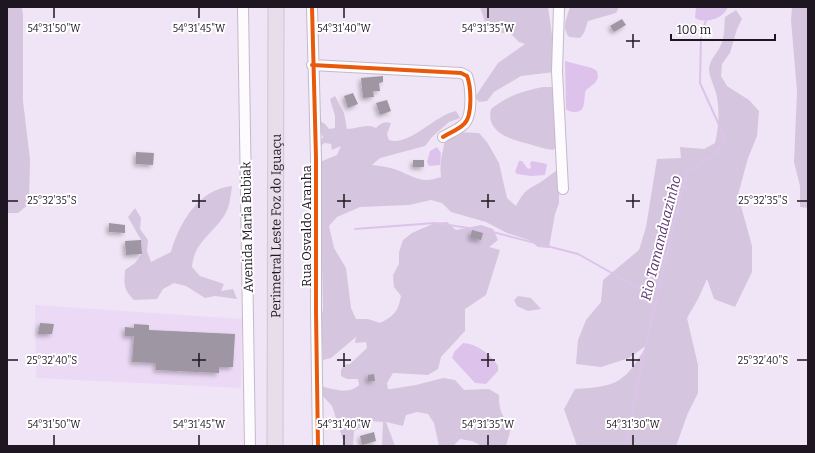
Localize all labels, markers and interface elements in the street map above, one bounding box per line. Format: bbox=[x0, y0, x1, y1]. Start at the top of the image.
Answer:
scale bar bbox=[671, 16, 775, 42]
text: 54°31'50"W bbox=[27, 23, 81, 35]
text: 54°31'45"W bbox=[173, 23, 226, 35]
text: 54°31'40"W bbox=[317, 23, 372, 35]
text: 54°31'35"W bbox=[462, 23, 515, 35]
text: 100 m bbox=[677, 23, 712, 37]
street label: Perimetral Leste Foz do Iguaçu bbox=[268, 134, 283, 318]
street label: Avenida Maria Bubiak bbox=[238, 161, 256, 293]
street label: Rua Osvaldo Aranha bbox=[299, 165, 314, 287]
water label: Rio Tamanduazinho bbox=[637, 174, 685, 302]
text: 25°32'35"S bbox=[27, 195, 77, 207]
text: 25°32'35"S bbox=[738, 195, 788, 207]
text: 25°32'40"S bbox=[27, 355, 77, 367]
text: 25°32'40"S bbox=[738, 355, 788, 367]
text: 54°31'50"W bbox=[27, 419, 81, 431]
text: 54°31'45"W bbox=[173, 419, 226, 431]
text: 54°31'40"W bbox=[317, 419, 372, 431]
text: 54°31'35"W bbox=[462, 419, 515, 431]
text: 54°31'30"W bbox=[606, 419, 660, 431]

